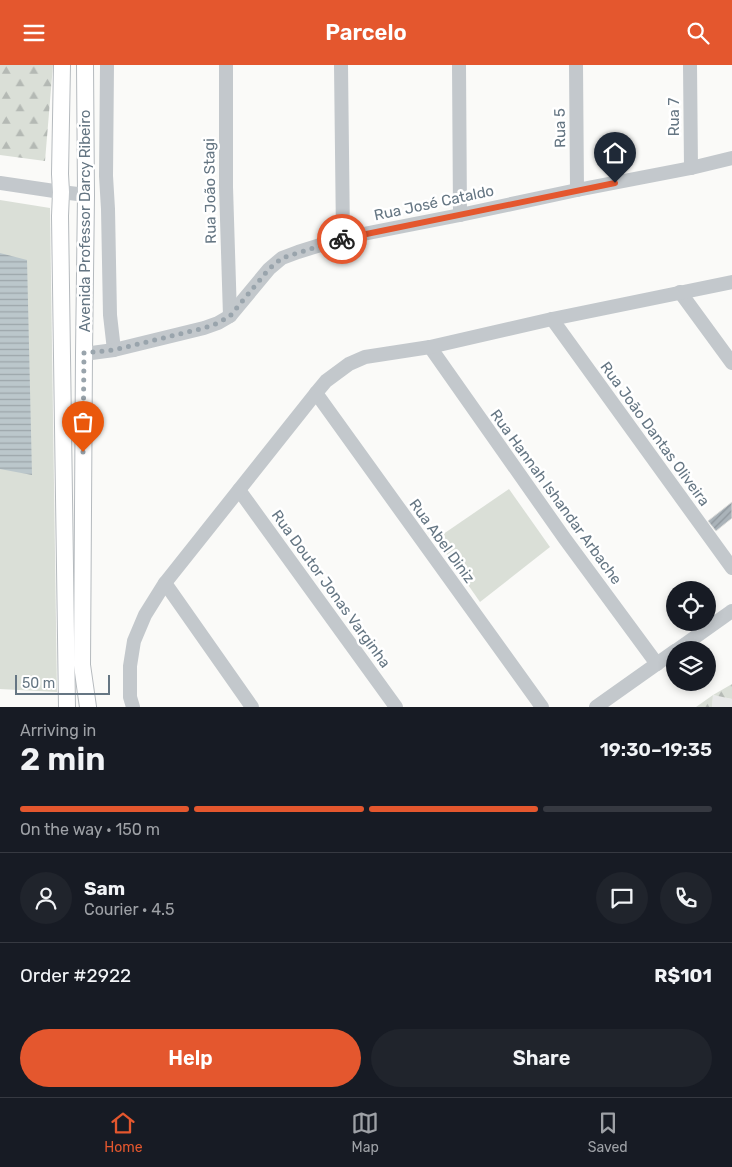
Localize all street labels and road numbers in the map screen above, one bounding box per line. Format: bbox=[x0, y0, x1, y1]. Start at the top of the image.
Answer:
street label: Rua 7 bbox=[665, 97, 683, 136]
street label: Rua 5 bbox=[551, 108, 569, 148]
street label: Avenida Professor Darcy Ribeiro bbox=[76, 110, 94, 332]
street label: Rua João Stagi bbox=[200, 138, 220, 244]
street label: Rua José Cataldo bbox=[372, 181, 496, 225]
street label: Rua João Dantas Oliveira bbox=[597, 358, 713, 510]
street label: Rua Hannah Ishandar Arbache bbox=[486, 406, 626, 588]
street label: Rua Abel Diniz bbox=[405, 495, 479, 587]
street label: Rua Doutor Jonas Varginha bbox=[268, 507, 394, 671]

